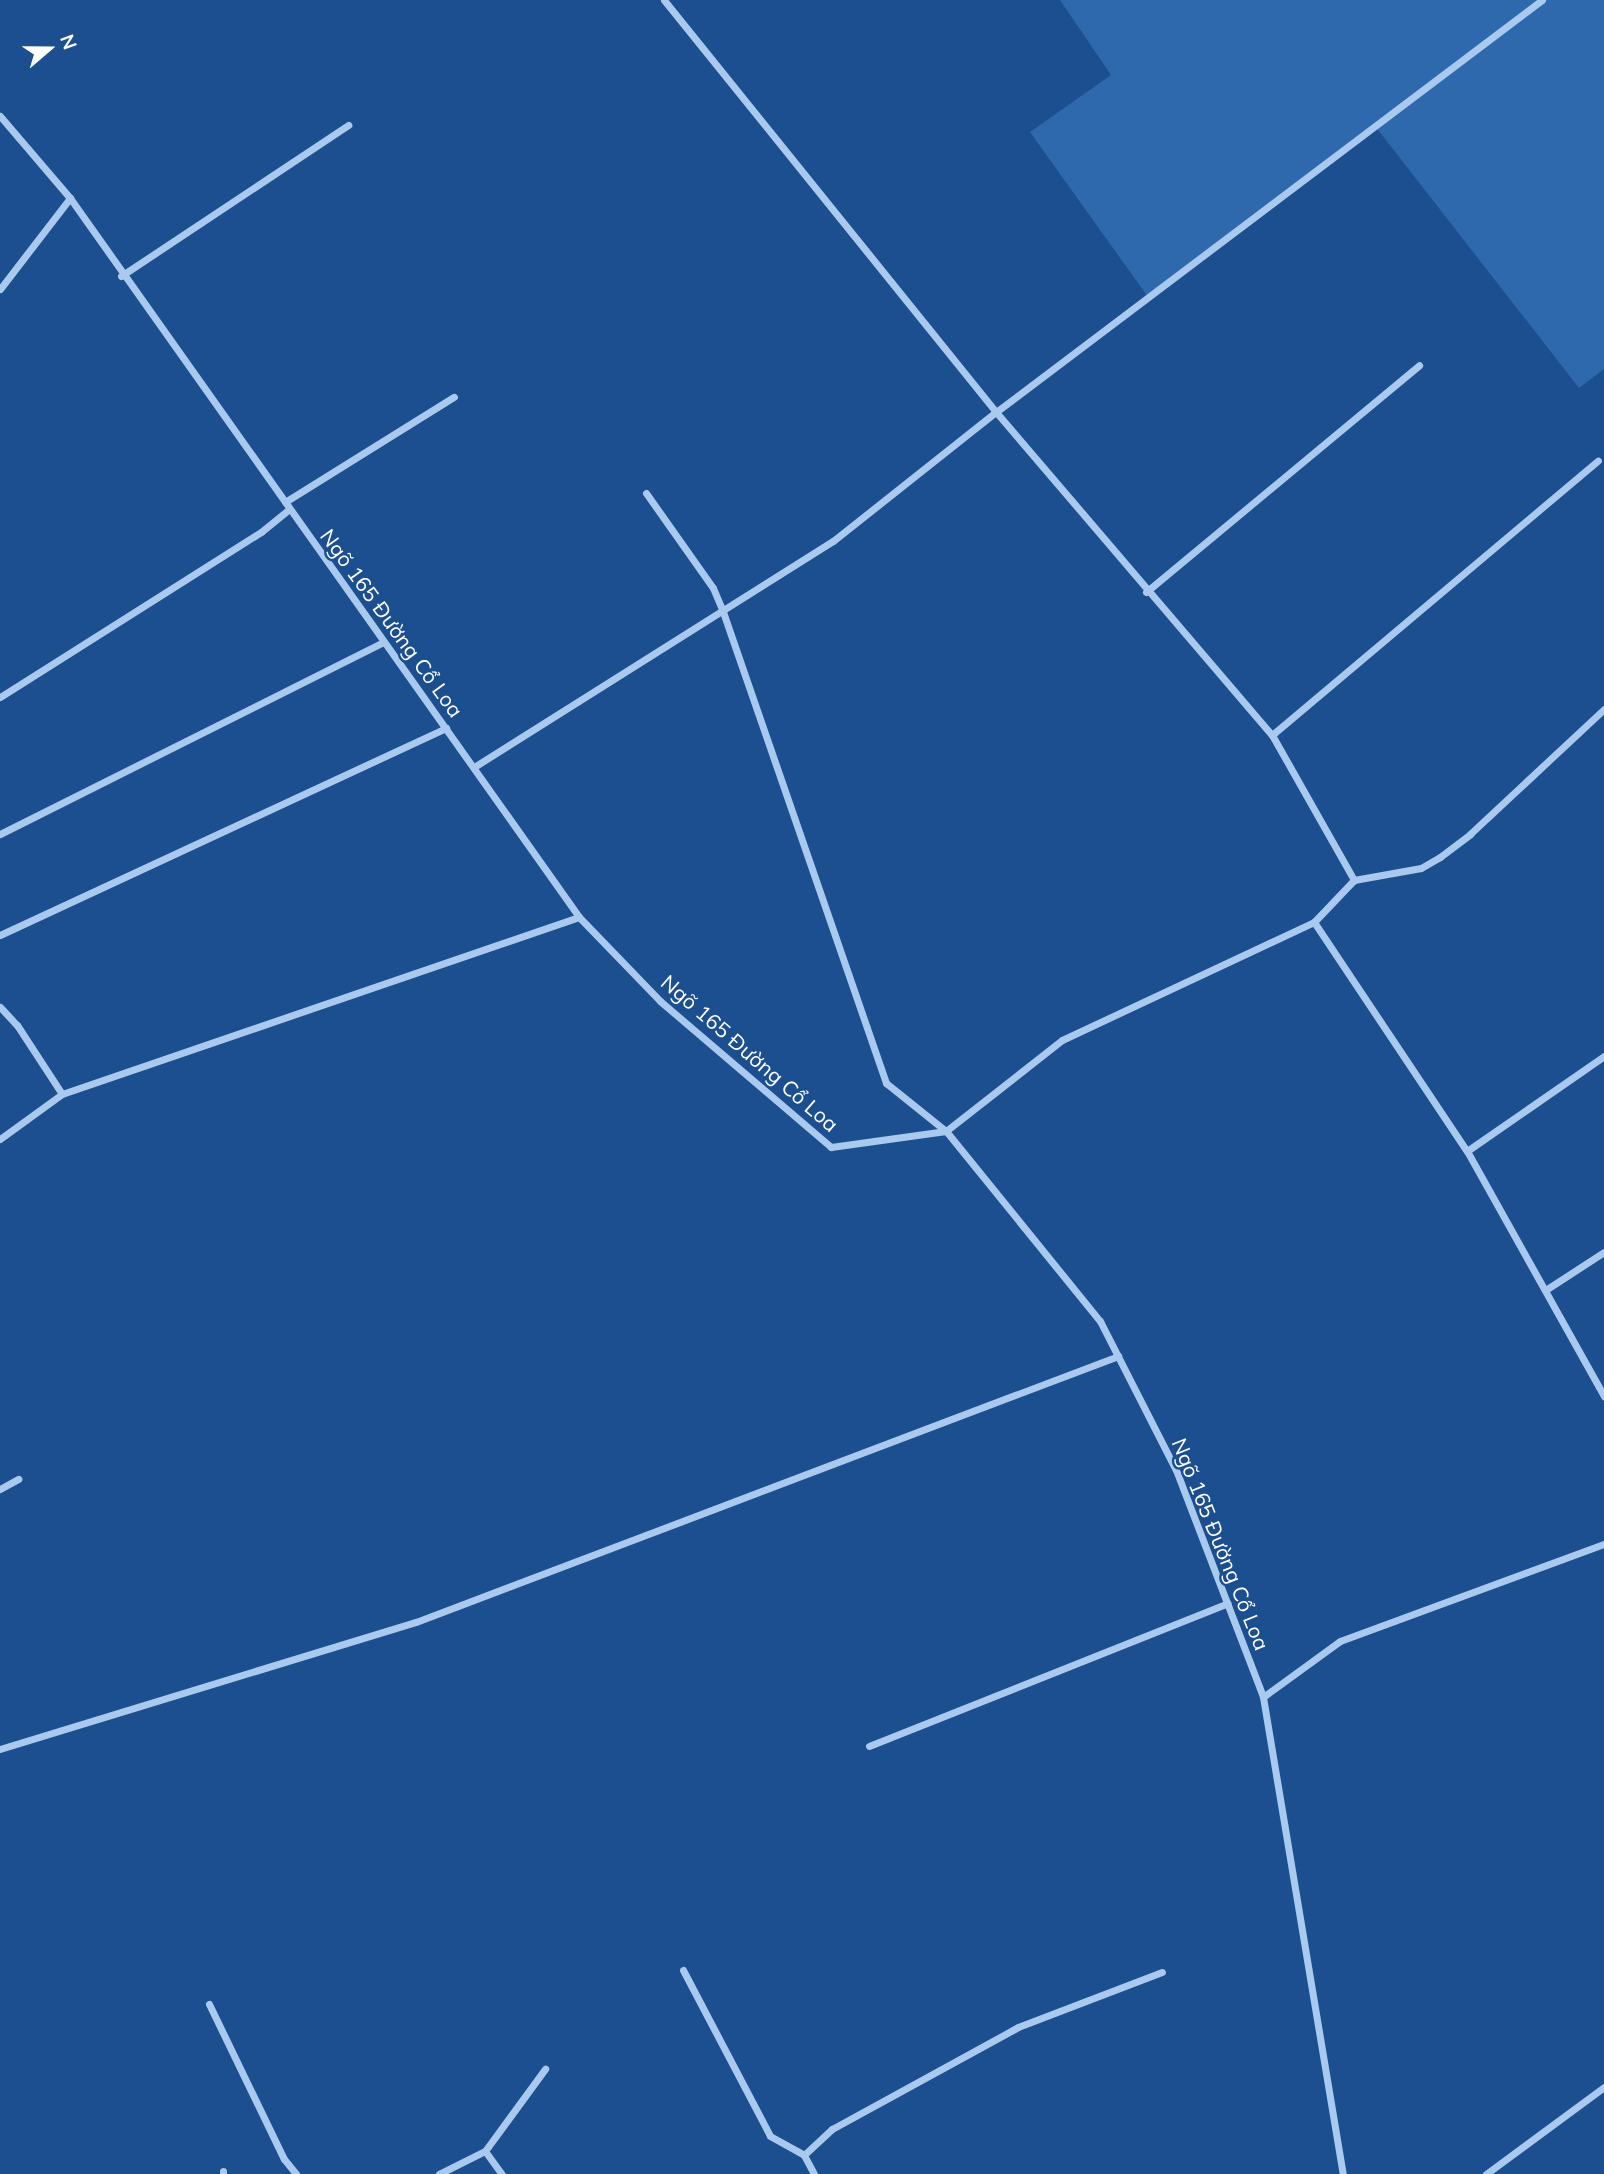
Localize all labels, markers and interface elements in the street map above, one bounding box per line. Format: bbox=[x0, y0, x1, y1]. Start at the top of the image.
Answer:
north arrow bbox=[14, 14, 84, 84]
text: N bbox=[55, 31, 82, 53]
street label: Ngõ 165 Đường Cổ Loa bbox=[315, 524, 469, 722]
street label: Ngõ 165 Đường Cổ Loa bbox=[656, 969, 844, 1137]
street label: Ngõ 165 Đường Cổ Loa bbox=[1167, 1434, 1275, 1654]

